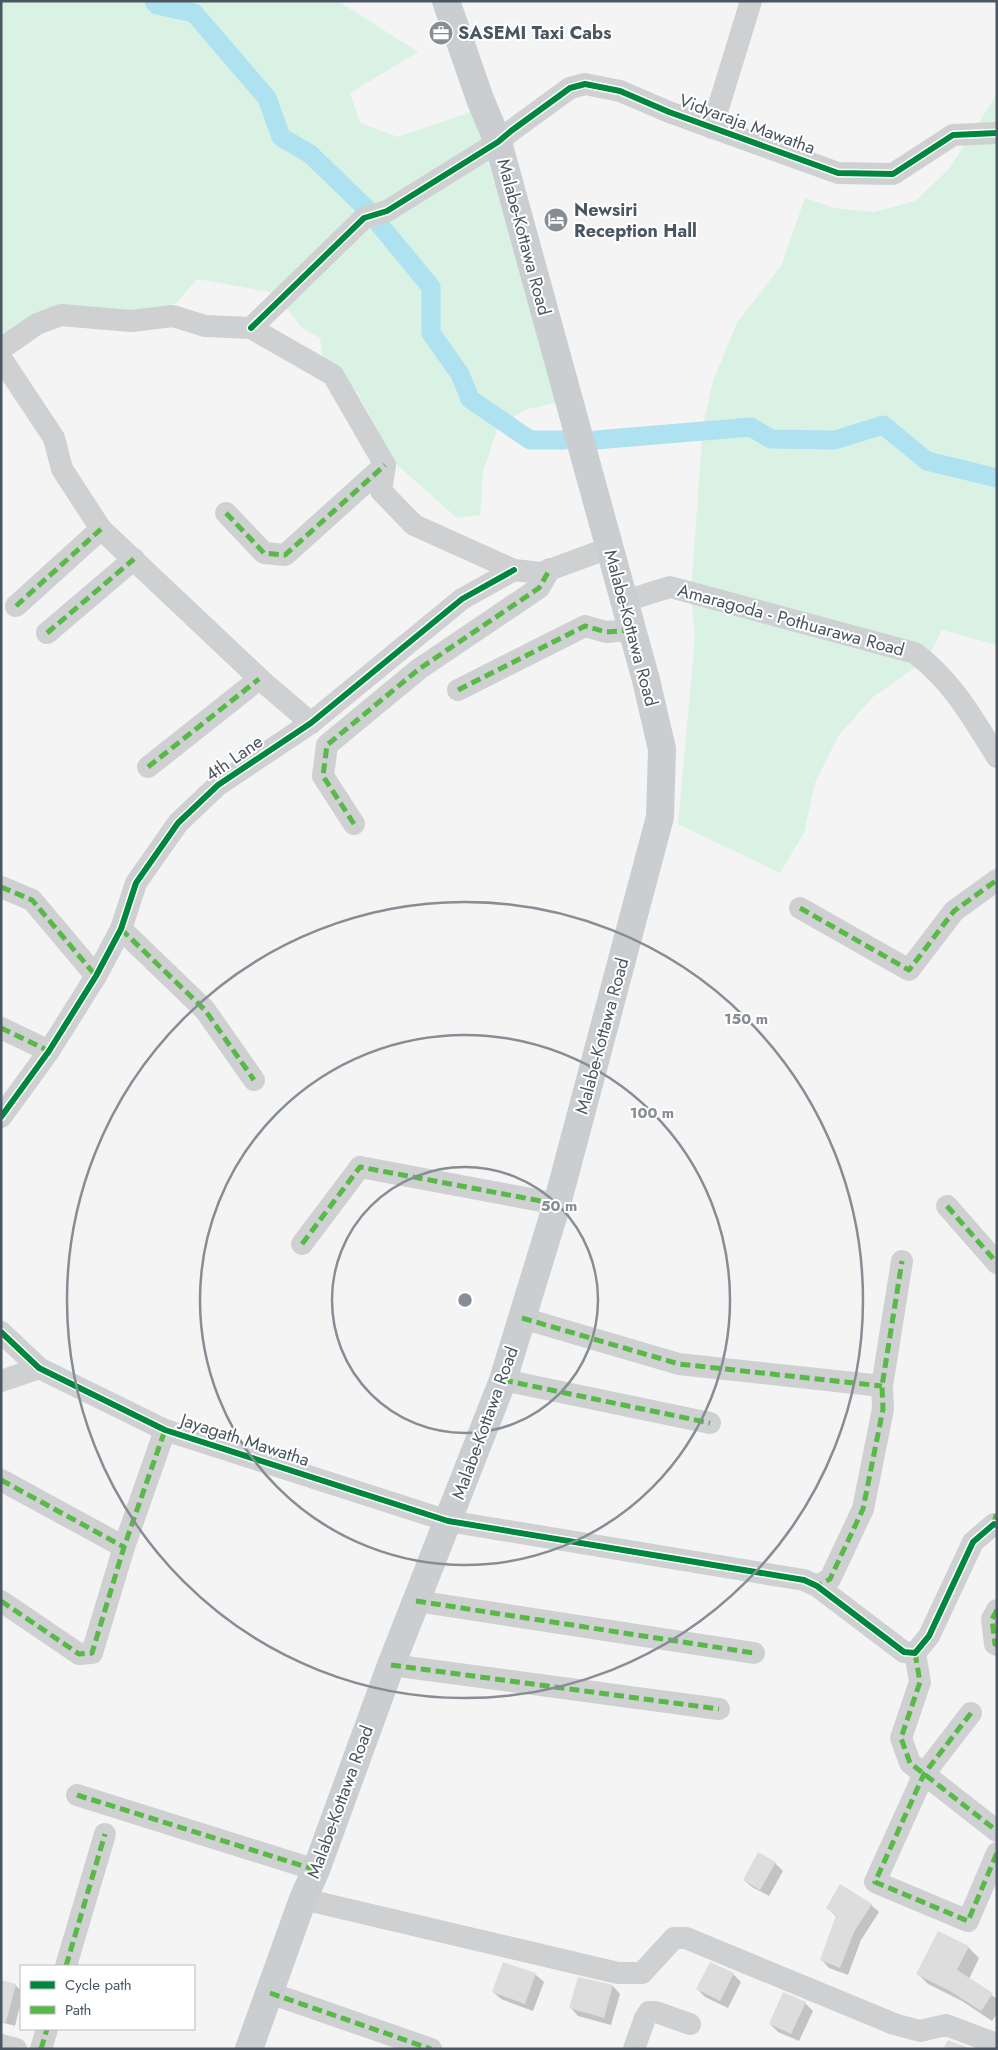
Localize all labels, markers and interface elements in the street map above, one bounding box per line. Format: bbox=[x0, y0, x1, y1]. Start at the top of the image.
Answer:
office icon: SASEMI Taxi Cabs bbox=[428, 20, 454, 46]
place label: SASEMI Taxi Cabs bbox=[458, 20, 611, 46]
street label: Vidyaraja Mawatha bbox=[675, 87, 819, 161]
street label: Malabe-Kottawa Road bbox=[491, 156, 557, 318]
place label: Newsiri Reception Hall bbox=[574, 197, 697, 244]
hotel icon: Newsiri Reception Hall bbox=[543, 207, 569, 233]
street label: Malabe-Kottawa Road bbox=[598, 547, 664, 709]
street label: Amaragoda - Pothuarawa Road bbox=[675, 577, 907, 663]
street label: 4th Lane bbox=[200, 729, 268, 787]
street label: Malabe-Kottawa Road bbox=[569, 955, 635, 1117]
text: 150 m bbox=[724, 1008, 768, 1030]
text: 100 m bbox=[630, 1102, 674, 1124]
text: 50 m bbox=[541, 1195, 577, 1217]
centre of rings bbox=[456, 1291, 474, 1309]
street label: Malabe-Kottawa Road bbox=[445, 1343, 525, 1503]
street label: Jayagath Mawatha bbox=[175, 1406, 313, 1473]
street label: Malabe-Kottawa Road bbox=[300, 1722, 380, 1882]
legend bbox=[20, 1965, 195, 2030]
text: Cycle path bbox=[65, 1974, 132, 1996]
text: Path bbox=[65, 1999, 91, 2021]

